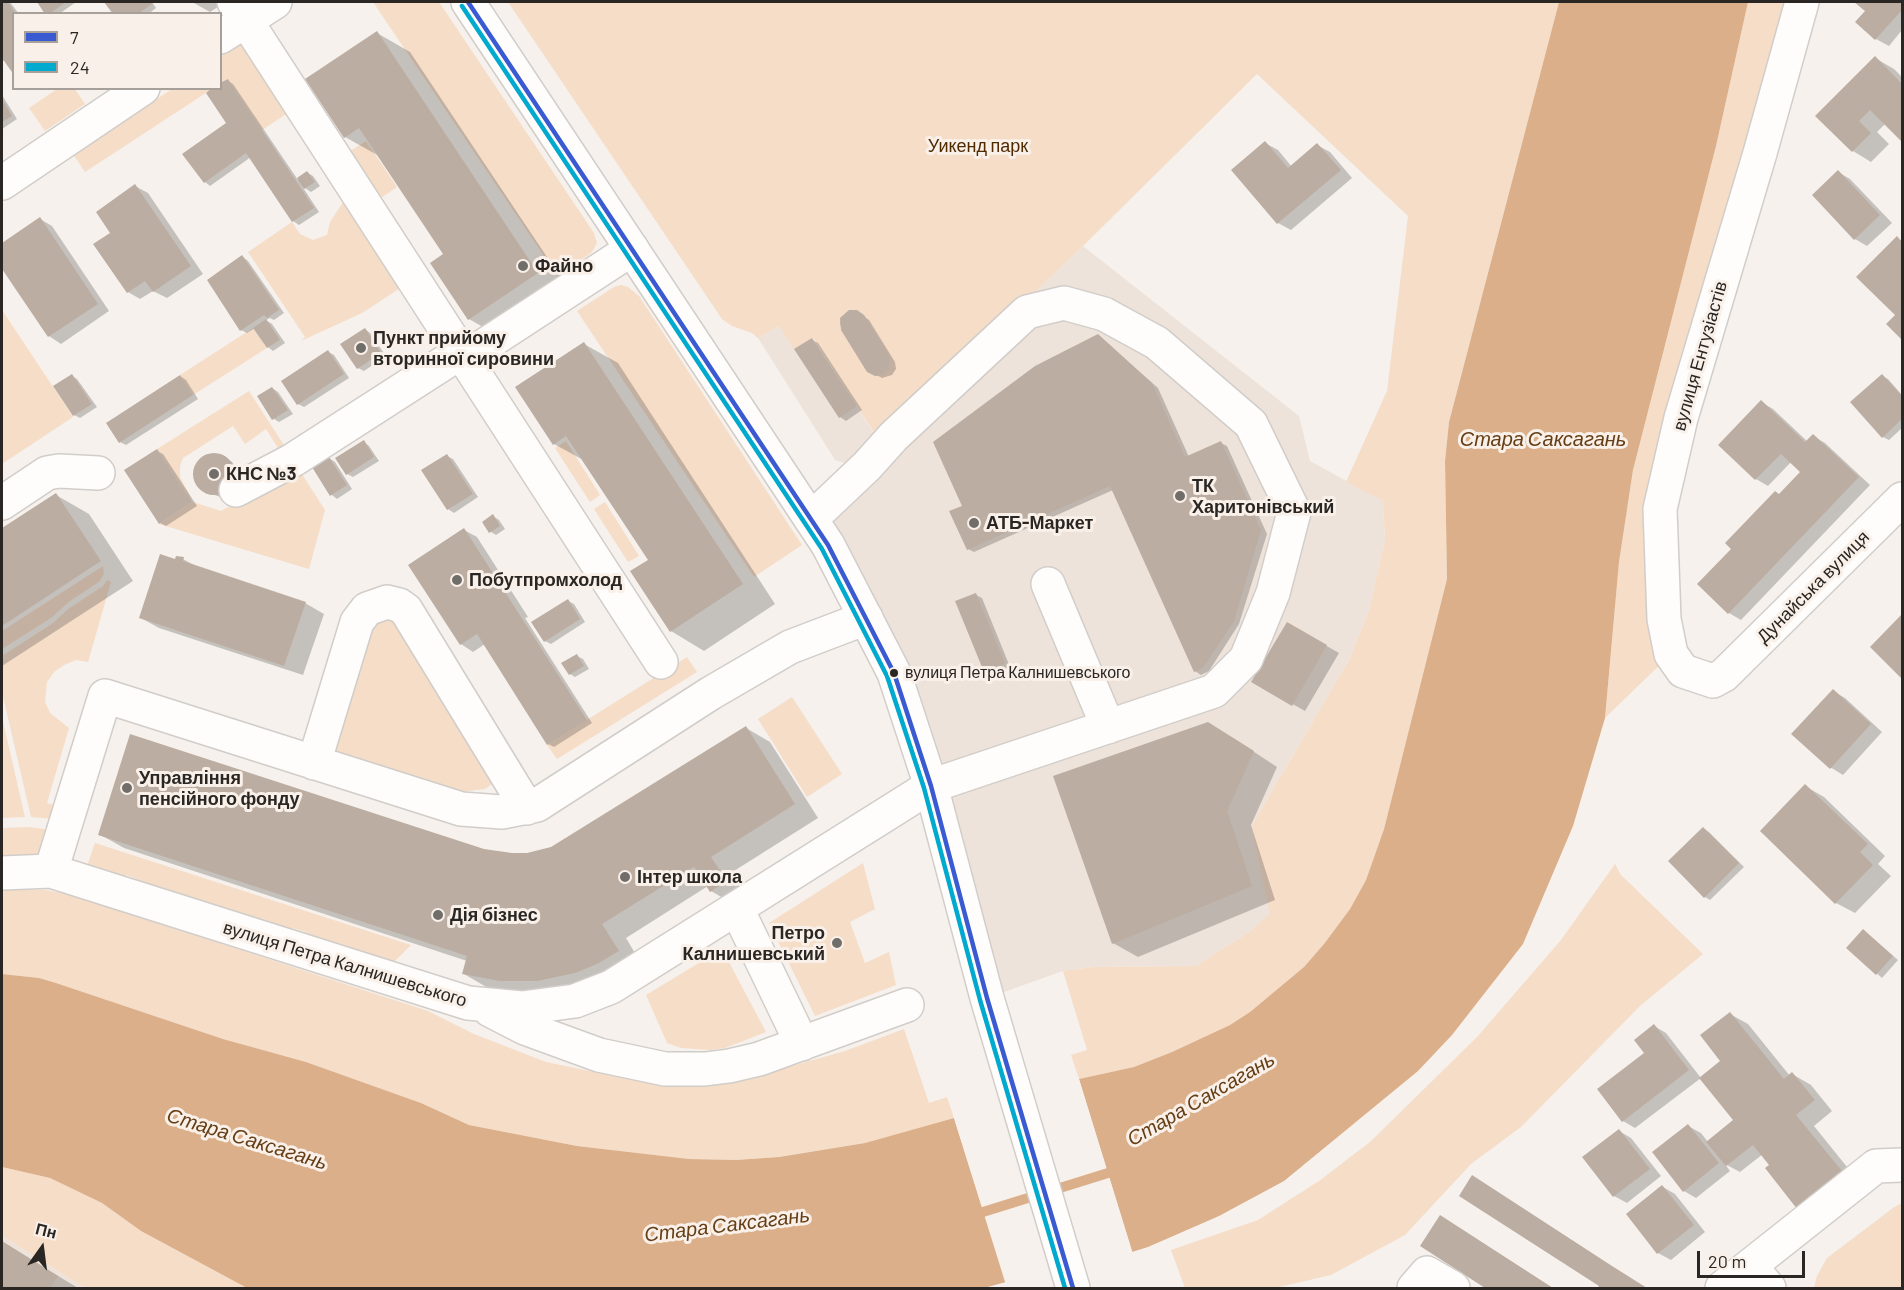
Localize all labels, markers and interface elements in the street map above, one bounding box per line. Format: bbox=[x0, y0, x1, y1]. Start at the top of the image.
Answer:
legend bbox=[12, 12, 222, 90]
text: 7 bbox=[70, 26, 79, 48]
text: 24 bbox=[70, 56, 90, 78]
park label: Уикенд парк bbox=[928, 135, 1028, 157]
place label: Файно bbox=[535, 255, 593, 277]
marker: Файно bbox=[516, 259, 530, 273]
street label: вулиця Ентузіастів bbox=[1668, 279, 1732, 433]
place label: Пункт прийому вторинної сировини bbox=[373, 327, 554, 370]
marker: Пункт прийому вторинної сировини bbox=[354, 341, 368, 355]
water label: Стара Саксагань bbox=[1460, 427, 1626, 451]
place label: КНС №3 bbox=[226, 463, 296, 485]
marker: КНС №3 bbox=[207, 467, 221, 481]
place label: ТК Харитонівський bbox=[1192, 475, 1334, 518]
marker: ТК Харитонівський bbox=[1173, 489, 1187, 503]
place label: АТБ-Маркет bbox=[986, 512, 1093, 534]
marker: АТБ-Маркет bbox=[967, 516, 981, 530]
street label: Дунайська вулиця bbox=[1752, 526, 1874, 648]
place label: Побутпромхолод bbox=[469, 569, 622, 591]
marker: Побутпромхолод bbox=[450, 573, 464, 587]
place label: вулиця Петра Калнишевського bbox=[905, 663, 1130, 683]
marker: вулиця Петра Калнишевського bbox=[888, 667, 900, 679]
place label: Управління пенсійного фонду bbox=[139, 767, 300, 810]
marker: Управління пенсійного фонду bbox=[120, 781, 134, 795]
place label: Інтер школа bbox=[637, 866, 742, 888]
marker: Інтер школа bbox=[618, 870, 632, 884]
place label: Дія бізнес bbox=[450, 904, 538, 926]
marker: Дія бізнес bbox=[431, 908, 445, 922]
street label: вулиця Петра Калнишевського bbox=[221, 917, 469, 1011]
place label: Петро Калнишевський bbox=[683, 922, 825, 964]
marker: Петро Калнишевський bbox=[830, 936, 844, 950]
water label: Стара Саксагань bbox=[1123, 1047, 1279, 1151]
water label: Стара Саксагань bbox=[164, 1103, 330, 1175]
water label: Стара Саксагань bbox=[643, 1203, 811, 1247]
north arrow bbox=[12, 1218, 72, 1278]
text: Пн bbox=[34, 1218, 59, 1242]
scale bar bbox=[1700, 1239, 1808, 1277]
text: 20 m bbox=[1708, 1250, 1746, 1272]

